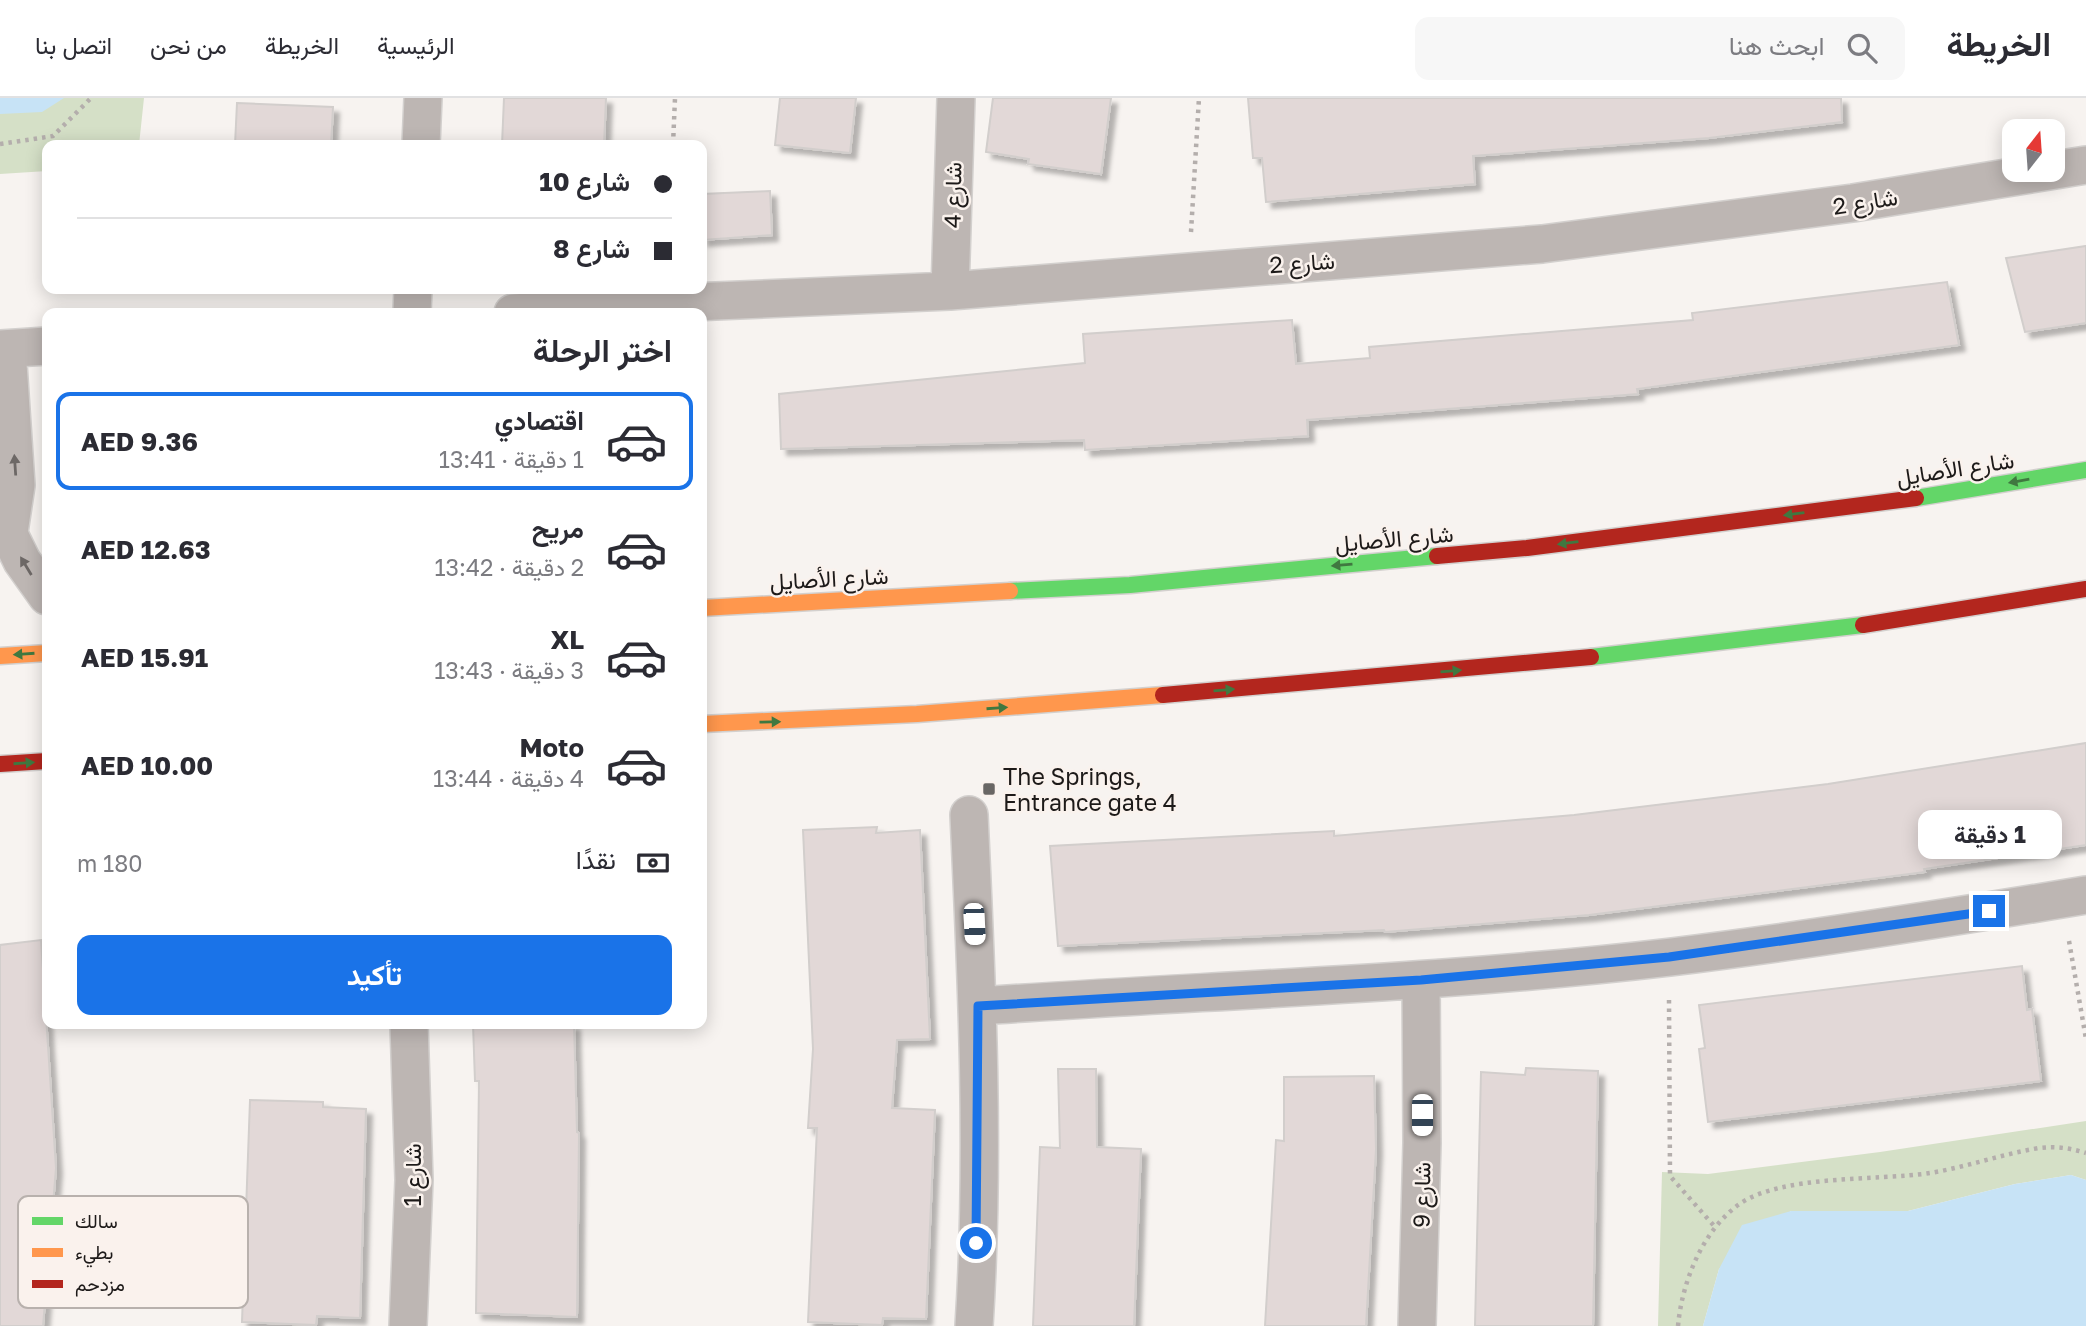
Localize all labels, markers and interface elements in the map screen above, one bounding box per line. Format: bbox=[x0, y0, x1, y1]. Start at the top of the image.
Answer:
search box bbox=[1415, 17, 1905, 80]
text: الخريطة bbox=[1947, 24, 2051, 63]
icon: search bbox=[1843, 29, 1881, 67]
text: اتصل بنا bbox=[35, 30, 112, 59]
text: من نحن bbox=[150, 30, 227, 59]
text: الخريطة bbox=[265, 30, 339, 59]
text: الرئيسية bbox=[377, 30, 455, 59]
text: ابحث هنا bbox=[1729, 30, 1825, 61]
north arrow bbox=[2002, 119, 2065, 182]
map controls bbox=[2002, 119, 2065, 182]
street label: شارع 4 bbox=[937, 162, 970, 228]
text: شارع 10 bbox=[539, 166, 630, 197]
street label: شارع 2 bbox=[1831, 182, 1900, 223]
text: شارع 8 bbox=[553, 233, 630, 264]
street label: شارع 2 bbox=[1268, 246, 1336, 281]
text: اختر الرحلة bbox=[533, 331, 672, 369]
text: اقتصادي bbox=[495, 405, 584, 436]
icon: car bbox=[605, 410, 668, 473]
text: AED 9.36 bbox=[81, 426, 198, 457]
text: 1 دقيقة · 13:41 bbox=[439, 445, 584, 473]
street label: شارع الأصايل bbox=[1894, 445, 2016, 494]
one-way arrow bbox=[9, 454, 20, 476]
one-way arrow bbox=[2008, 476, 2030, 487]
one-way arrow bbox=[1782, 508, 1804, 519]
text: مريح bbox=[532, 513, 584, 544]
icon: car bbox=[605, 518, 668, 581]
street label: شارع الأصايل bbox=[1333, 519, 1455, 560]
text: AED 12.63 bbox=[81, 534, 211, 565]
one-way arrow bbox=[1557, 538, 1579, 549]
text: 2 دقيقة · 13:42 bbox=[434, 553, 584, 581]
one-way arrow bbox=[19, 556, 32, 575]
one-way arrow bbox=[1330, 560, 1352, 571]
street label: شارع الأصايل bbox=[769, 561, 889, 598]
text: XL bbox=[550, 624, 584, 655]
icon: car bbox=[605, 626, 668, 689]
text: AED 15.91 bbox=[81, 642, 208, 673]
one-way arrow bbox=[12, 649, 34, 660]
text: 3 دقيقة · 13:43 bbox=[434, 656, 584, 684]
one-way arrow bbox=[1440, 665, 1462, 676]
one-way arrow bbox=[1213, 684, 1235, 695]
one-way arrow bbox=[986, 702, 1008, 713]
one-way arrow bbox=[759, 716, 781, 728]
text: Moto bbox=[519, 732, 584, 763]
icon: car bbox=[605, 734, 668, 797]
text: AED 10.00 bbox=[81, 750, 213, 781]
one-way arrow bbox=[13, 757, 35, 768]
place label: The Springs, Entrance gate 4 bbox=[1003, 762, 1177, 816]
text: 4 دقيقة · 13:44 bbox=[433, 764, 584, 792]
marker: The Springs, Entrance gate 4 bbox=[981, 781, 997, 797]
callout: 1 دقيقة bbox=[1917, 810, 2061, 858]
text: 1 دقيقة bbox=[1954, 820, 2026, 848]
text: نقدًا bbox=[576, 844, 616, 875]
icon: cash bbox=[634, 844, 672, 882]
text: 180 m bbox=[77, 849, 143, 877]
route end bbox=[1973, 895, 2005, 927]
car bbox=[963, 902, 986, 946]
button: تأكيد bbox=[77, 935, 672, 1015]
car bbox=[1412, 1094, 1433, 1136]
street label: شارع 1 bbox=[398, 1143, 429, 1207]
street label: شارع 9 bbox=[1406, 1162, 1439, 1228]
legend bbox=[18, 1196, 248, 1308]
text: سالك bbox=[75, 1209, 118, 1232]
route start bbox=[960, 1227, 992, 1259]
text: بطيء bbox=[75, 1240, 113, 1268]
text: مزدحم bbox=[75, 1272, 125, 1297]

